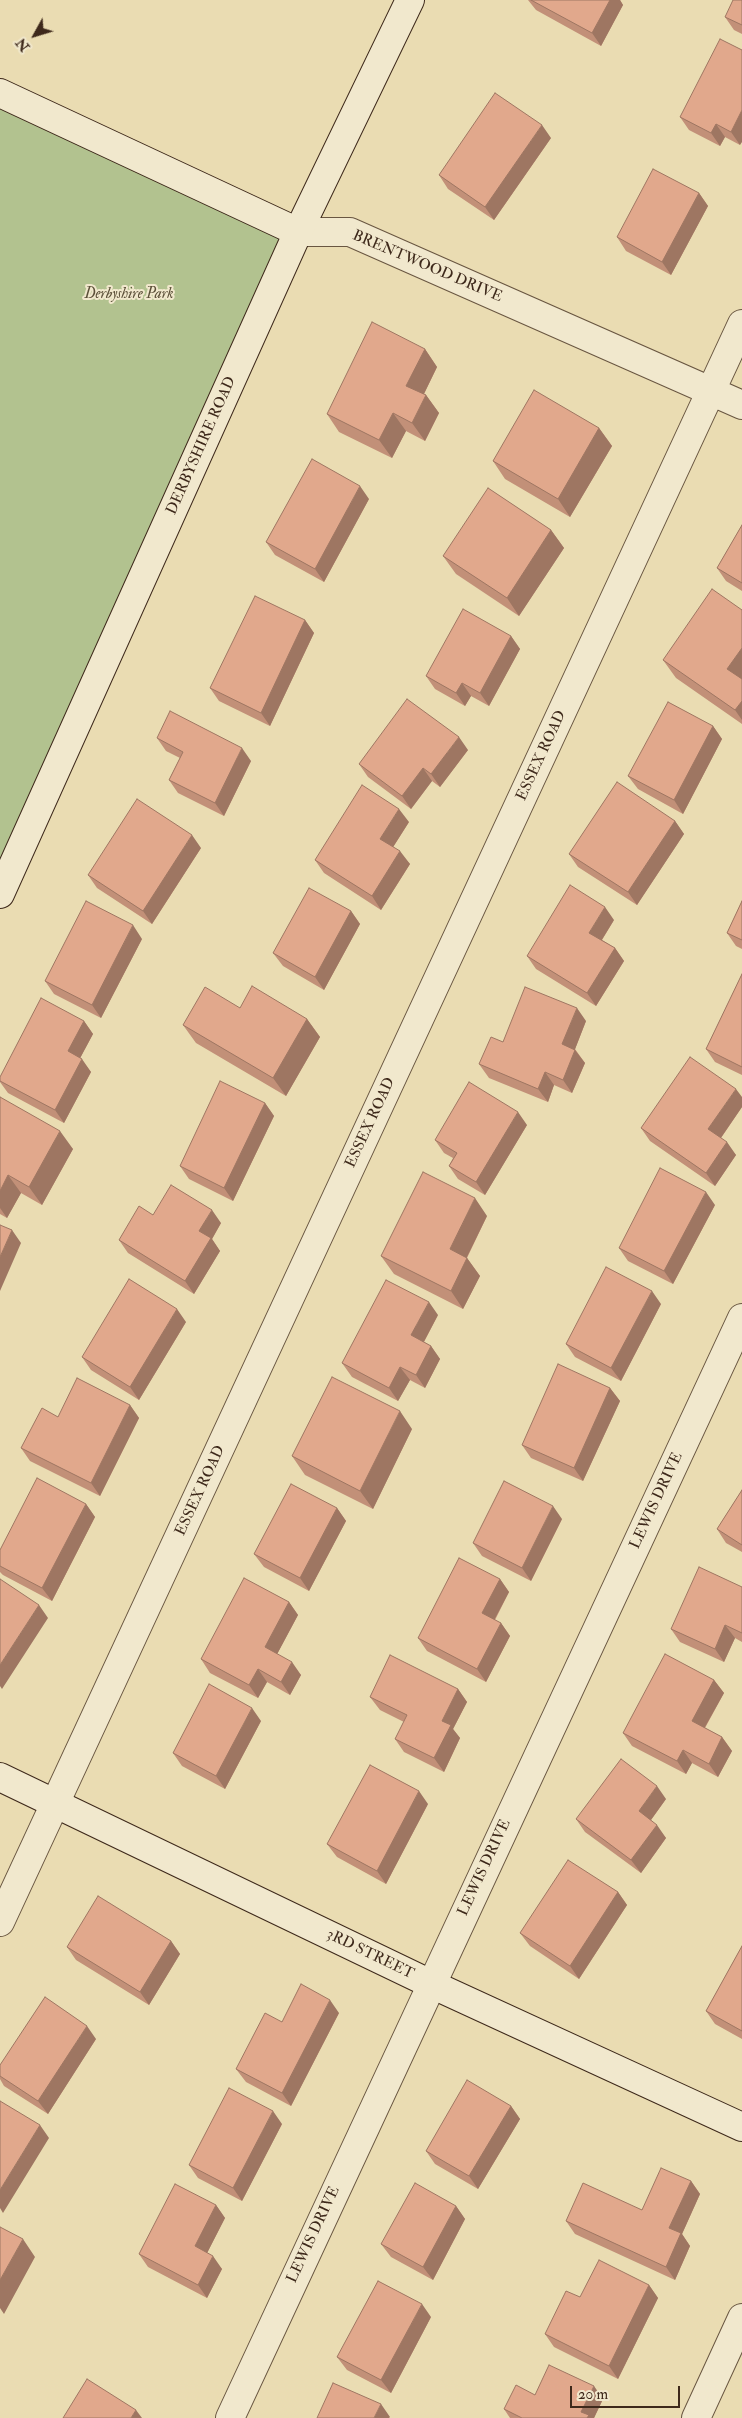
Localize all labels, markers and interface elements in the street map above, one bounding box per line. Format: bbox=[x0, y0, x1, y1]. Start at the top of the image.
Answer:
north arrow bbox=[10, 10, 60, 60]
text: N bbox=[12, 35, 34, 55]
street label: BRENTWOOD DRIVE bbox=[349, 227, 505, 307]
park label: Derbyshire Park bbox=[84, 286, 174, 304]
street label: DERBYSHIRE ROAD bbox=[163, 374, 241, 518]
street label: ESSEX ROAD bbox=[513, 708, 571, 804]
street label: ESSEX ROAD bbox=[342, 1075, 400, 1171]
street label: ESSEX ROAD bbox=[172, 1443, 230, 1539]
street label: LEWIS DRIVE bbox=[627, 1450, 687, 1552]
street label: LEWIS DRIVE bbox=[455, 1817, 515, 1919]
street label: 3RD STREET bbox=[323, 1926, 417, 1984]
street label: LEWIS DRIVE bbox=[284, 2184, 344, 2286]
scale bar bbox=[572, 2376, 682, 2408]
text: 20 m bbox=[578, 2385, 608, 2404]

